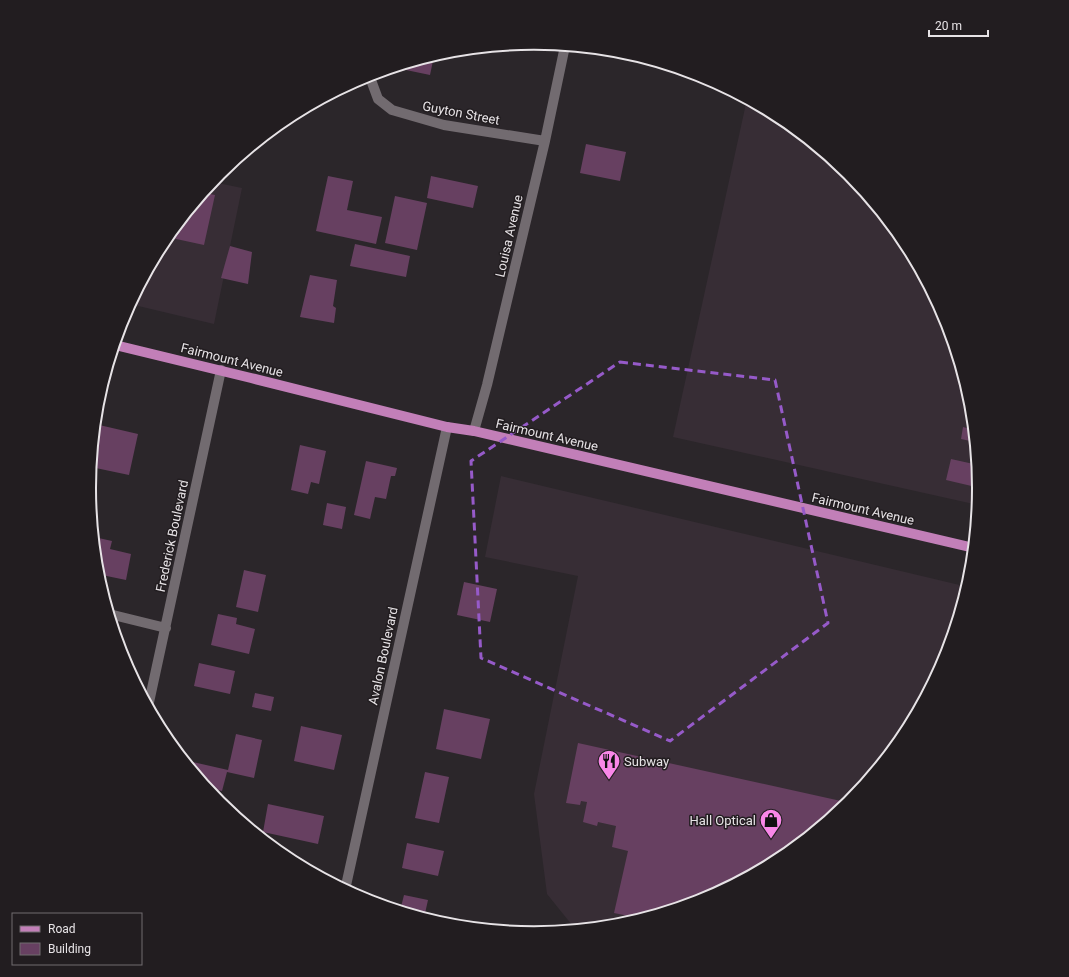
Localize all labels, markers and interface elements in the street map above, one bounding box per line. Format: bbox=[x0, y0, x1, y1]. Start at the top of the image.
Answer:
scale bar bbox=[929, 12, 988, 38]
text: 20 m bbox=[935, 19, 962, 33]
street label: Guyton Street bbox=[421, 98, 501, 128]
street label: Louisa Avenue bbox=[492, 193, 526, 279]
street label: Fairmount Avenue bbox=[179, 340, 285, 380]
street label: Fairmount Avenue bbox=[494, 416, 600, 454]
street label: Frederick Boulevard bbox=[153, 479, 191, 593]
street label: Fairmount Avenue bbox=[810, 490, 916, 528]
street label: Avalon Boulevard bbox=[365, 606, 401, 706]
restaurant icon: Subway bbox=[596, 748, 622, 781]
place label: Subway bbox=[624, 754, 669, 769]
shop icon: Hall Optical bbox=[758, 807, 784, 840]
place label: Hall Optical bbox=[689, 813, 756, 828]
legend bbox=[12, 913, 142, 965]
text: Road bbox=[48, 922, 76, 936]
text: Building bbox=[48, 942, 91, 956]

